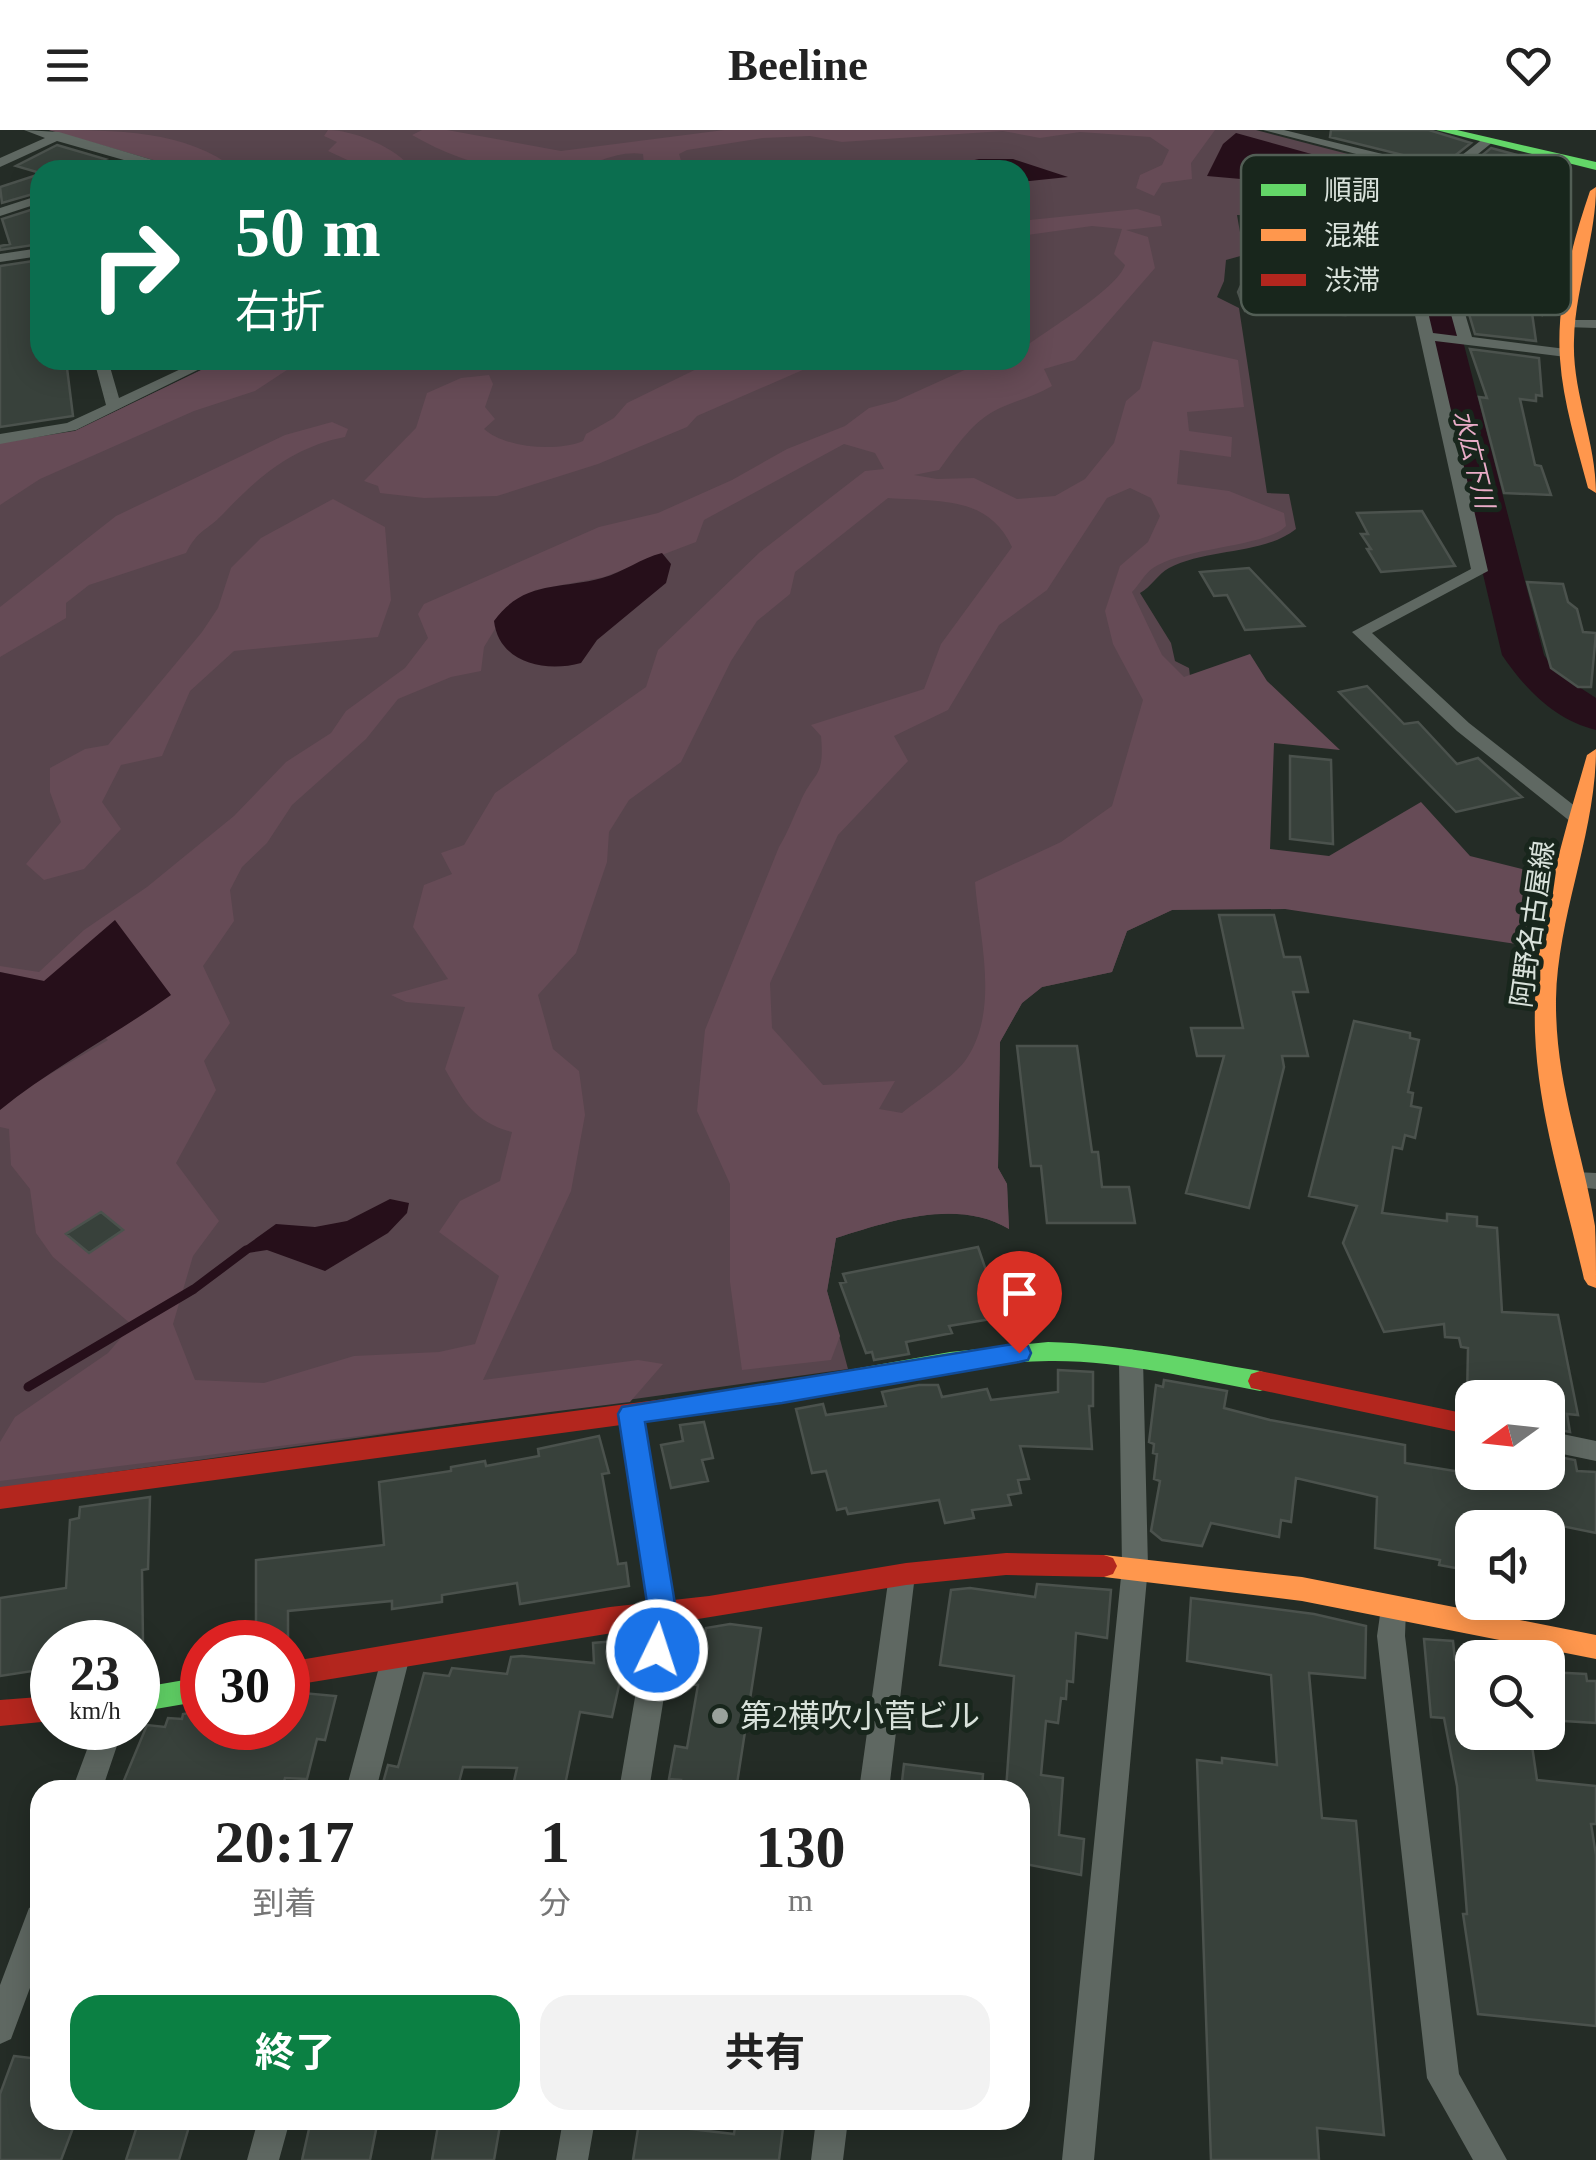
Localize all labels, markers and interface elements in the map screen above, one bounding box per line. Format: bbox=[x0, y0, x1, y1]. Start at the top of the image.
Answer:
icon: menu bbox=[40, 38, 95, 93]
icon: heart bbox=[1501, 38, 1556, 93]
text: Beeline bbox=[728, 40, 868, 90]
legend bbox=[1241, 155, 1571, 315]
text: 順調 bbox=[1324, 175, 1380, 206]
text: 50 m bbox=[235, 194, 381, 271]
icon: right bbox=[70, 200, 200, 330]
text: 混雑 bbox=[1324, 220, 1380, 251]
text: 渋滞 bbox=[1324, 265, 1380, 296]
text: 右折 bbox=[235, 287, 325, 337]
water label: 水広下川 bbox=[1448, 407, 1499, 514]
street label: 阿野名古屋線 bbox=[1505, 839, 1560, 1009]
pin bbox=[977, 1251, 1062, 1354]
icon: arrive bbox=[992, 1266, 1047, 1321]
north arrow bbox=[1455, 1380, 1565, 1490]
map controls bbox=[1455, 1380, 1565, 1750]
button: sound bbox=[1455, 1510, 1565, 1620]
position arrow bbox=[605, 1598, 709, 1702]
speed limit sign: 30 bbox=[180, 1620, 310, 1750]
button: search bbox=[1455, 1640, 1565, 1750]
text: 23 bbox=[70, 1645, 120, 1701]
text: km/h bbox=[69, 1697, 121, 1724]
place label: 第2横吹小菅ビル bbox=[740, 1698, 980, 1734]
marker: 第2横吹小菅ビル bbox=[709, 1705, 731, 1727]
text: 20:17 bbox=[215, 1809, 354, 1875]
text: 1 bbox=[540, 1809, 570, 1875]
text: 130 bbox=[756, 1814, 846, 1880]
text: m bbox=[788, 1882, 813, 1918]
text: 到着 bbox=[252, 1885, 317, 1921]
text: 分 bbox=[539, 1885, 571, 1921]
button: 終了 bbox=[70, 1995, 520, 2110]
button: 共有 bbox=[540, 1995, 990, 2110]

